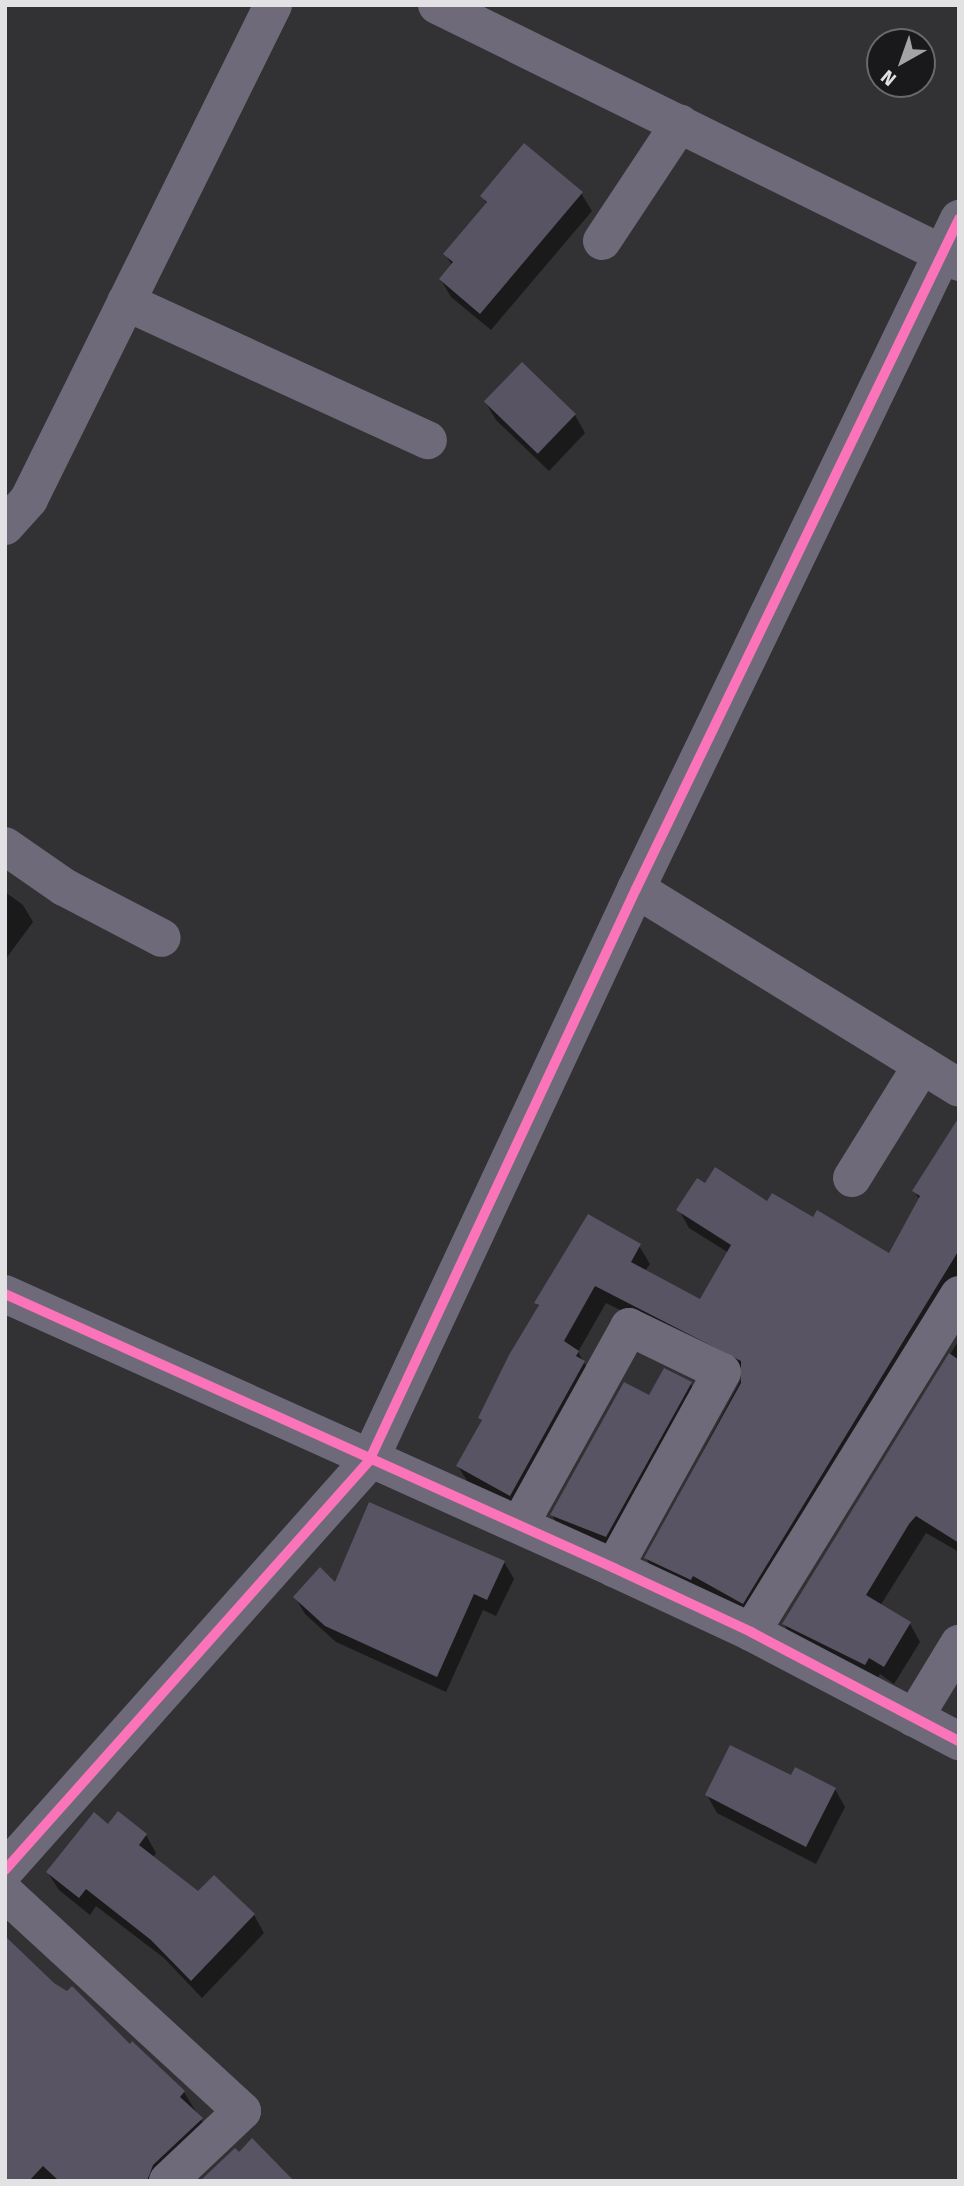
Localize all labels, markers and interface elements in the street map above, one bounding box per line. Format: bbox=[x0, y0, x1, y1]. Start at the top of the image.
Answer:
north arrow bbox=[866, 28, 936, 98]
text: N bbox=[876, 65, 901, 91]

